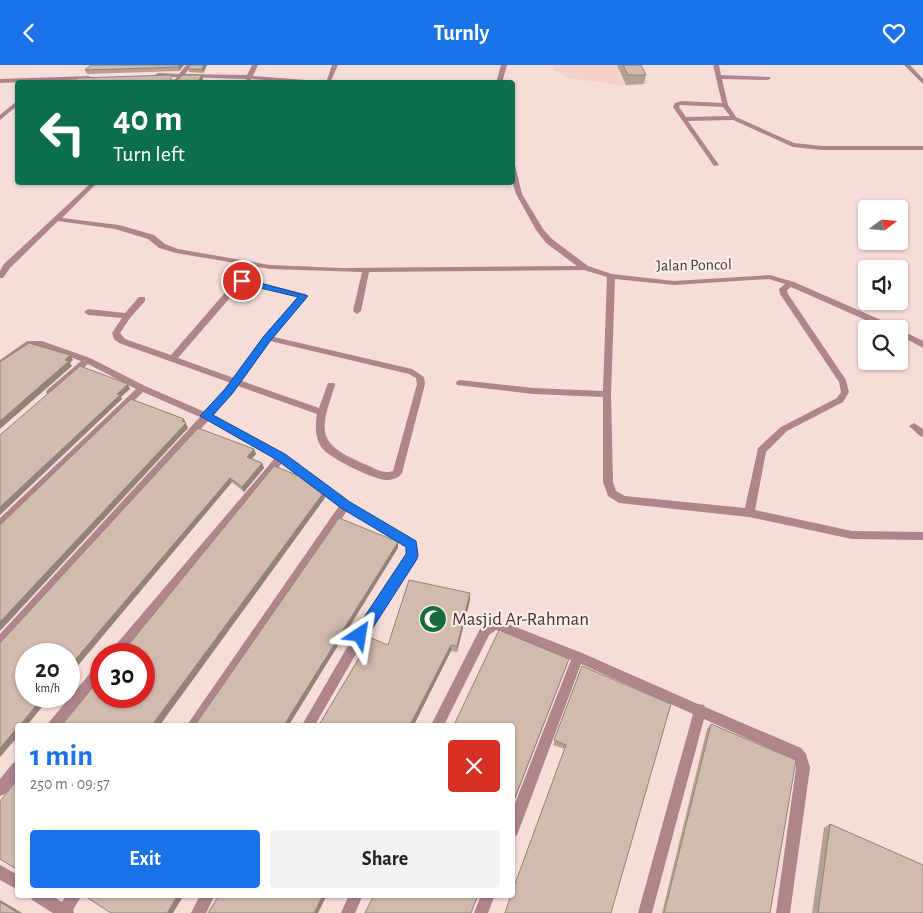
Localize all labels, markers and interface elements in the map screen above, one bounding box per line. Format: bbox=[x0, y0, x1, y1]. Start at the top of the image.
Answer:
icon: back bbox=[15, 19, 43, 47]
icon: heart bbox=[880, 19, 908, 47]
text: Turnly bbox=[434, 22, 489, 44]
icon: left bbox=[30, 100, 95, 165]
text: 40 m bbox=[113, 102, 182, 137]
text: Turn left bbox=[113, 143, 185, 165]
north arrow bbox=[858, 200, 908, 250]
map controls bbox=[858, 200, 908, 370]
street label: Jalan Poncol bbox=[656, 256, 732, 274]
pin bbox=[221, 260, 263, 302]
button: sound bbox=[858, 260, 908, 310]
icon: arrive bbox=[228, 267, 256, 295]
button: search bbox=[858, 320, 908, 370]
mosque icon: Masjid Ar-Rahman bbox=[418, 604, 448, 634]
position arrow bbox=[333, 608, 385, 660]
place label: Masjid Ar-Rahman bbox=[452, 610, 589, 629]
speed limit sign: 30 bbox=[90, 643, 155, 708]
text: 20 bbox=[35, 657, 60, 682]
text: km/h bbox=[35, 682, 60, 694]
button: close bbox=[448, 740, 500, 792]
text: 1 min bbox=[30, 741, 93, 771]
text: 250 m · 09:57 bbox=[30, 776, 110, 792]
button: Exit bbox=[30, 830, 260, 888]
button: Share bbox=[270, 830, 500, 888]

